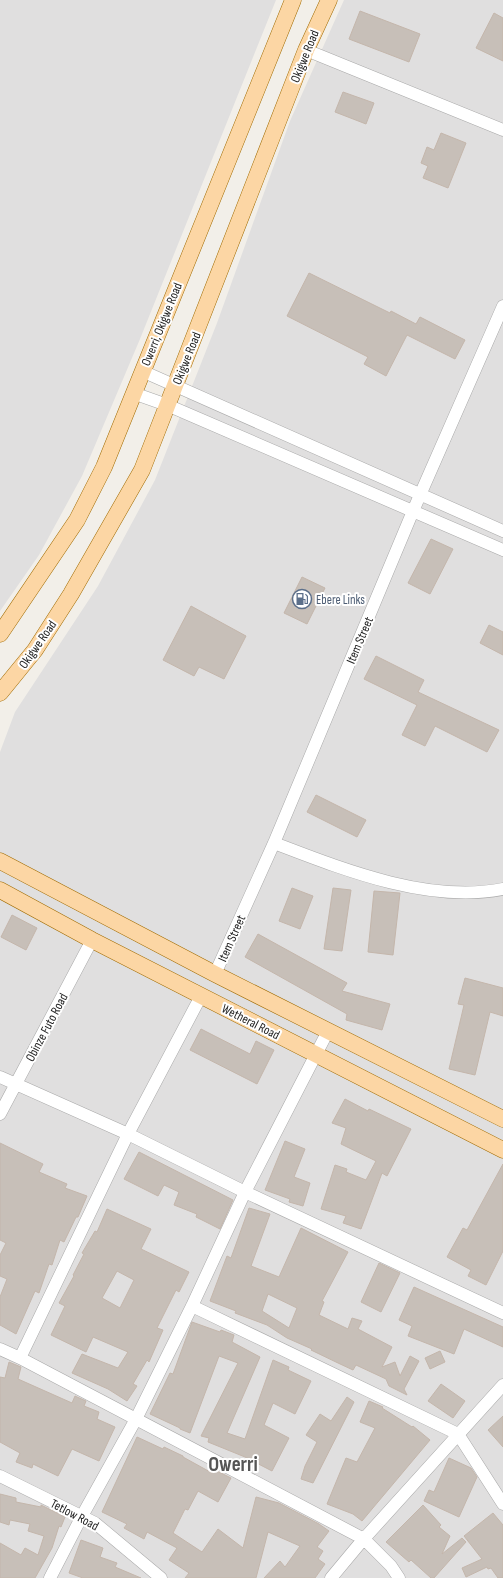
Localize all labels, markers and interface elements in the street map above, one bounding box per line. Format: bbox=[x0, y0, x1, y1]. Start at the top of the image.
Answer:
street label: Okigwe Road bbox=[287, 28, 323, 85]
street label: Owerri, Okigwe Road bbox=[138, 280, 186, 368]
street label: Okigwe Road bbox=[169, 330, 205, 387]
fuel station icon: Ebere Links bbox=[291, 588, 313, 610]
place label: Ebere Links bbox=[316, 592, 365, 608]
street label: Item Street bbox=[343, 614, 377, 666]
street label: Okigwe Road bbox=[15, 617, 60, 672]
street label: Item Street bbox=[215, 912, 249, 964]
street label: Obinze Futo Road bbox=[22, 991, 72, 1064]
street label: Wetheral Road bbox=[219, 1000, 282, 1043]
district label: Owerri bbox=[208, 1452, 258, 1477]
street label: Tetlow Road bbox=[48, 1496, 101, 1534]

